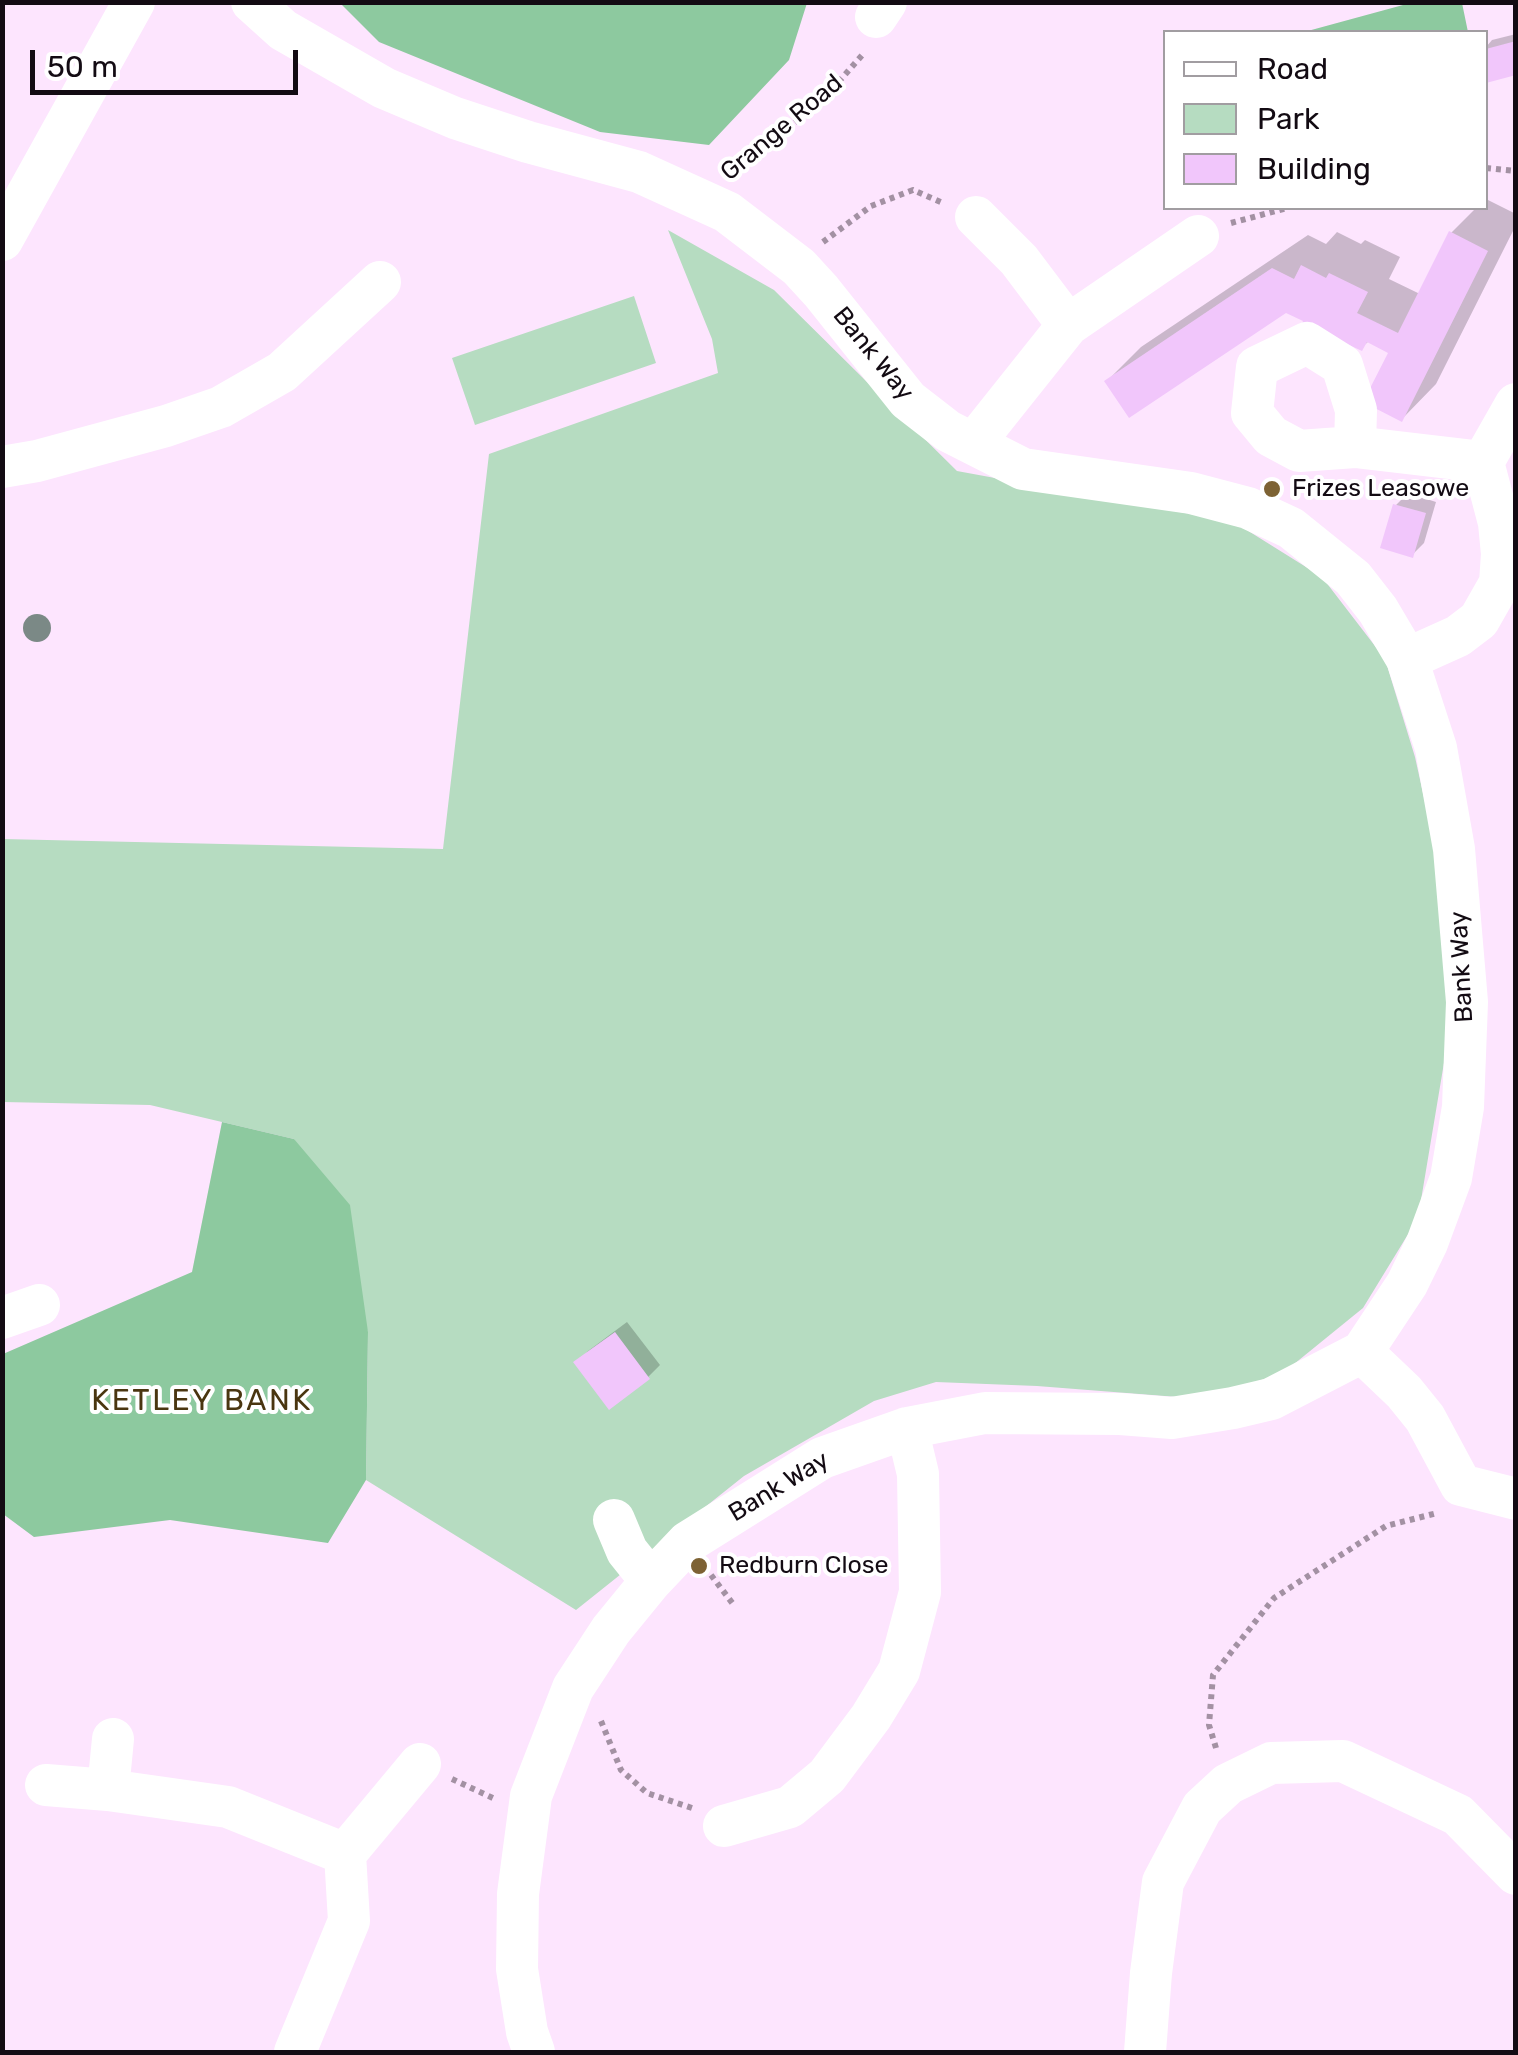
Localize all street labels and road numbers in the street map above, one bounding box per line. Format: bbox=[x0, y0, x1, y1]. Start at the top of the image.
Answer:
street label: Grange Road bbox=[715, 68, 849, 188]
street label: Bank Way bbox=[826, 301, 920, 407]
street label: Bank Way bbox=[1444, 911, 1480, 1023]
street label: Bank Way bbox=[724, 1445, 834, 1529]

